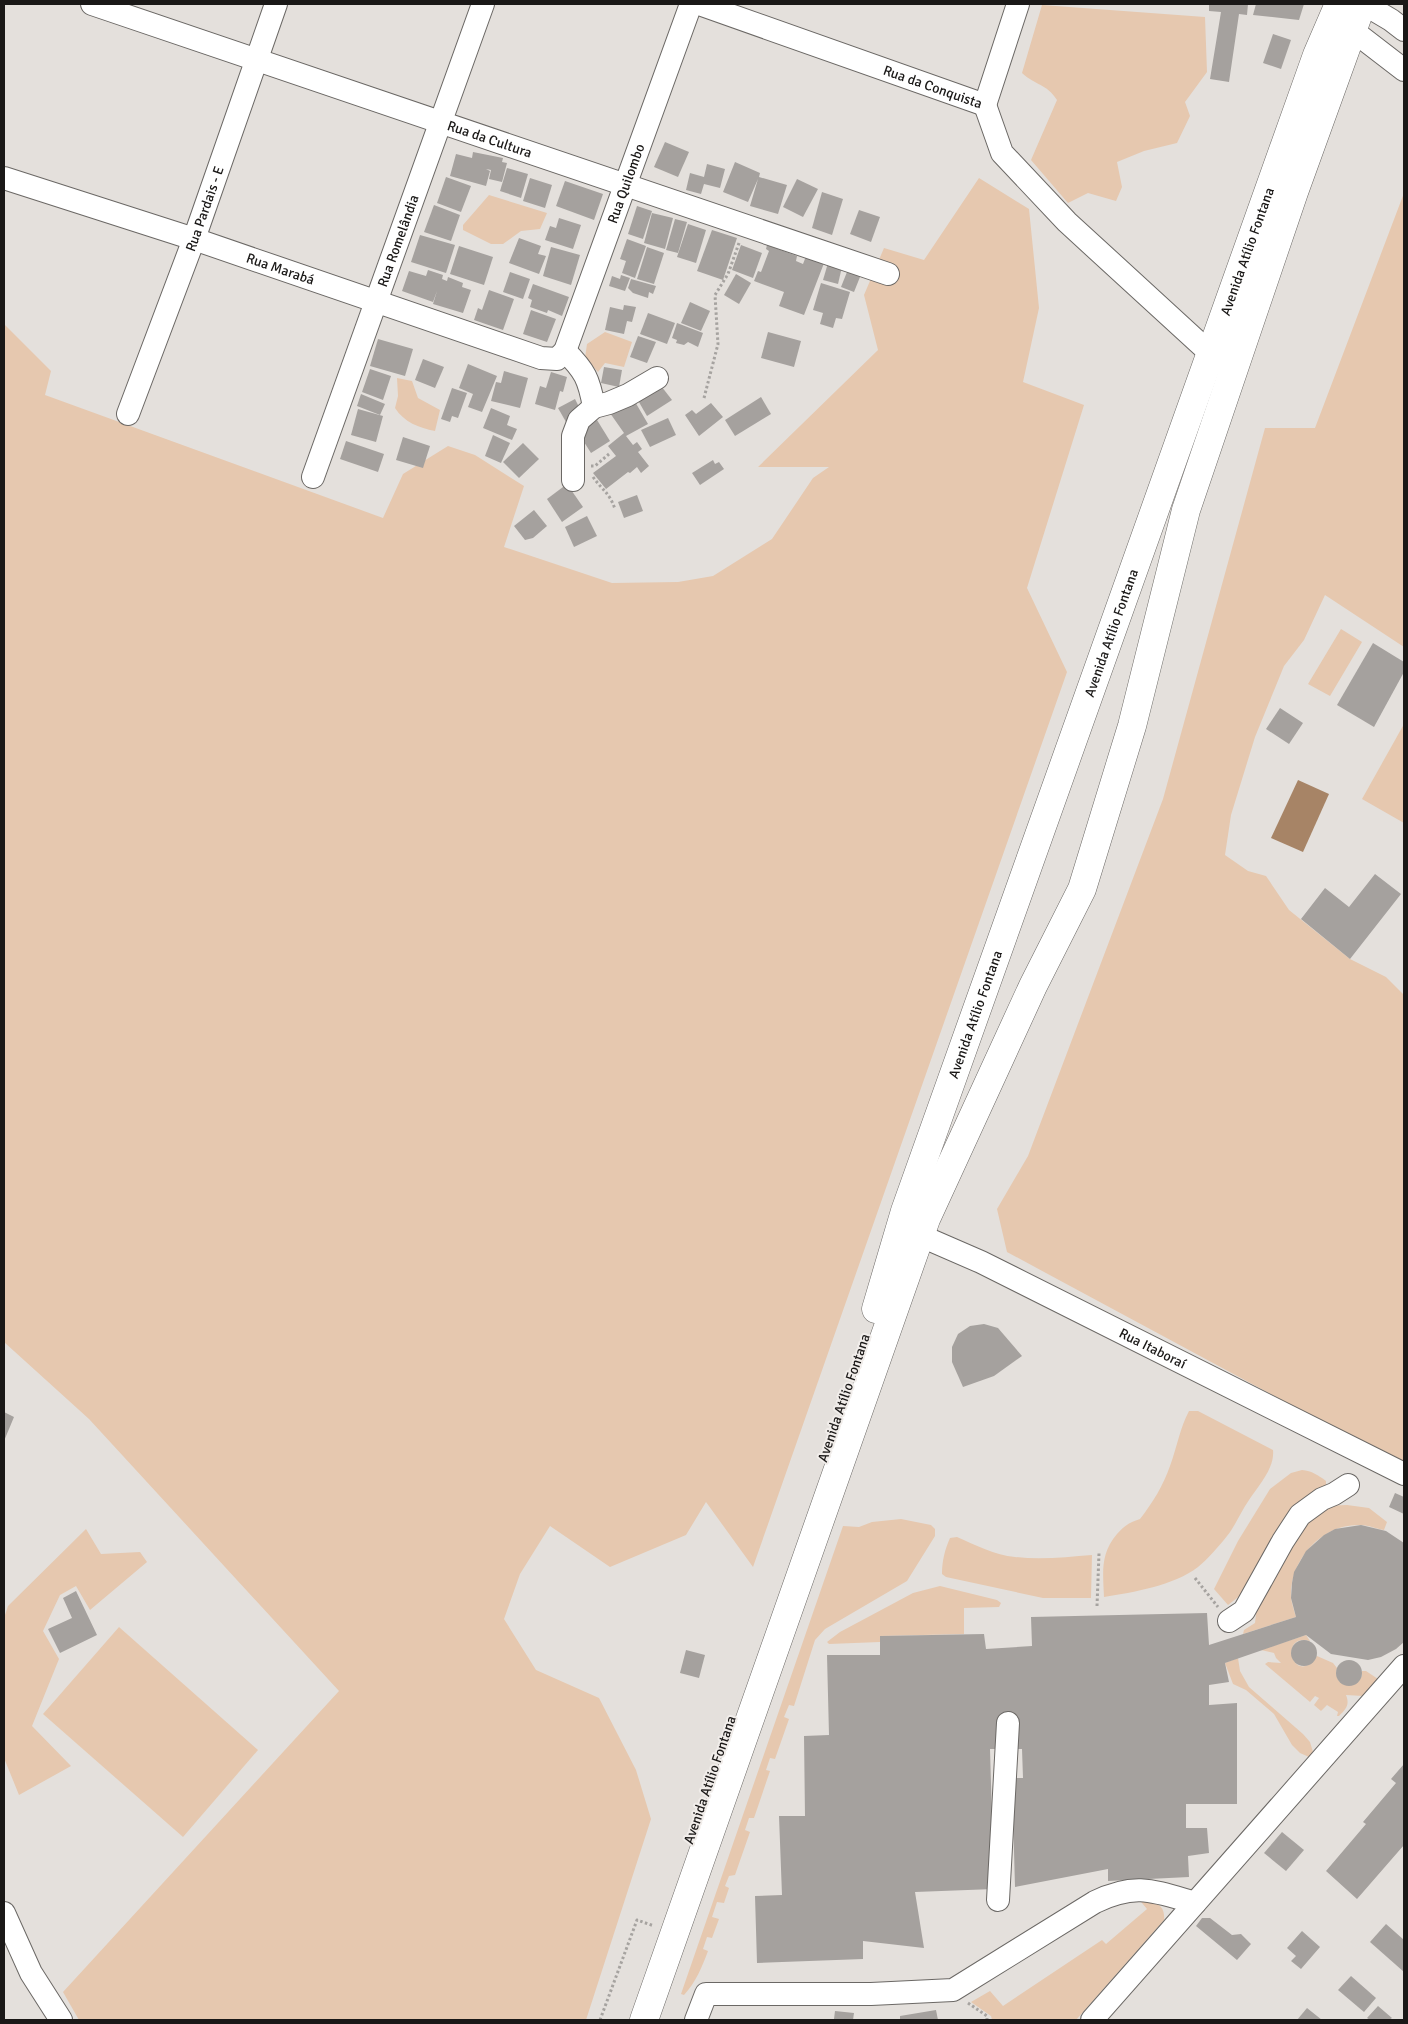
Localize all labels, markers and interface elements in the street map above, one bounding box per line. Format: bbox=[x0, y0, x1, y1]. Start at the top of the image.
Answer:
street label: Rua da Conquista bbox=[881, 61, 985, 112]
street label: Rua da Cultura bbox=[445, 117, 534, 161]
street label: Rua Quilombo bbox=[604, 141, 648, 226]
street label: Rua Pardais - E bbox=[182, 164, 227, 254]
street label: Avenida Atílio Fontana bbox=[1216, 185, 1278, 318]
street label: Rua Romelândia bbox=[374, 192, 422, 289]
street label: Rua Marabá bbox=[244, 249, 317, 288]
street label: Avenida Atílio Fontana bbox=[1080, 567, 1142, 699]
street label: Avenida Atílio Fontana bbox=[945, 948, 1006, 1081]
street label: Rua Itaboraí bbox=[1116, 1324, 1189, 1372]
street label: Avenida Atílio Fontana bbox=[814, 1332, 874, 1464]
street label: Avenida Atílio Fontana bbox=[680, 1714, 740, 1846]

